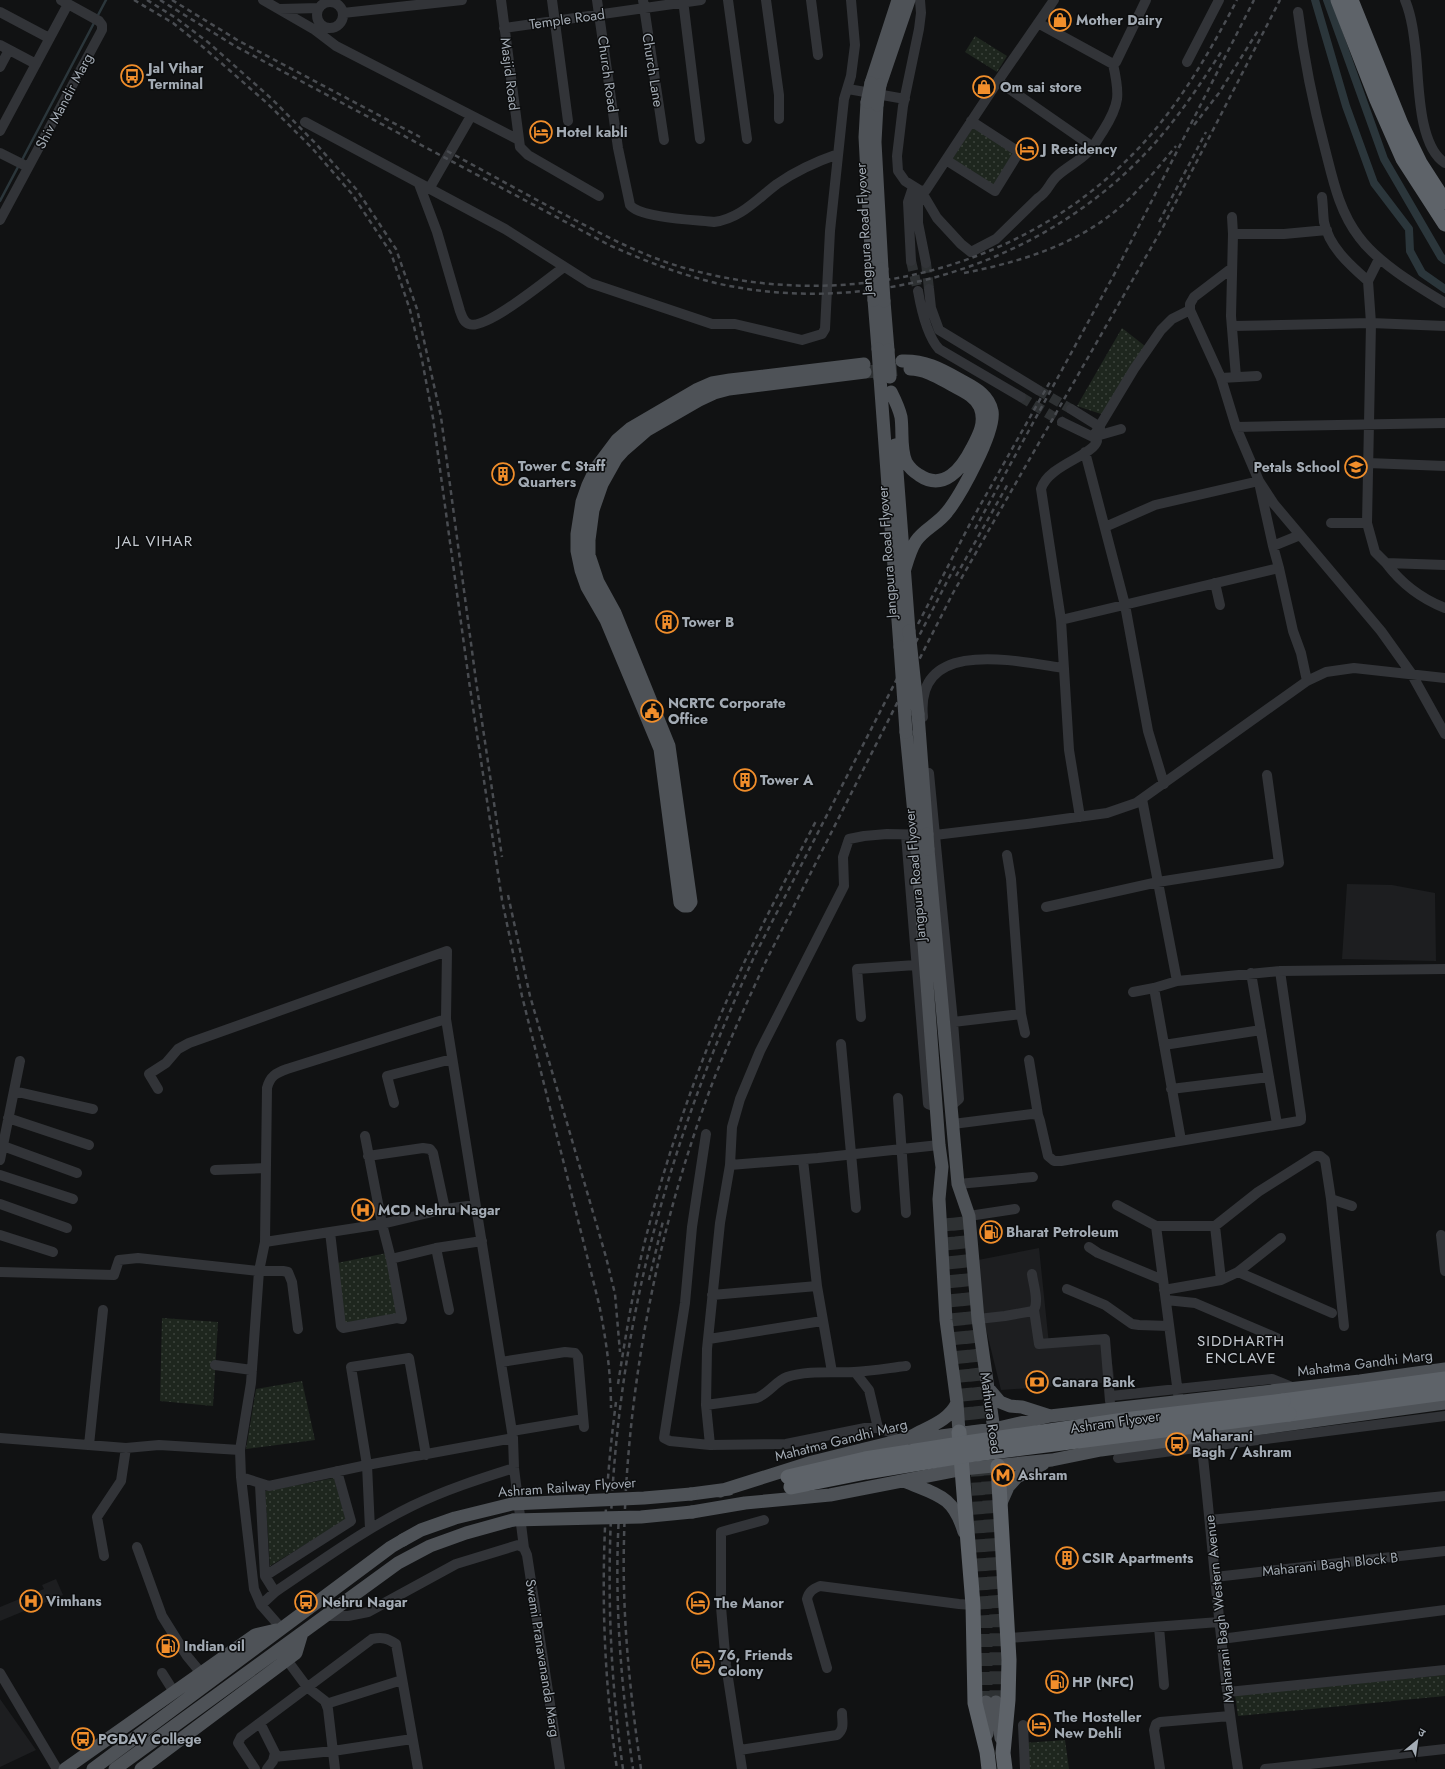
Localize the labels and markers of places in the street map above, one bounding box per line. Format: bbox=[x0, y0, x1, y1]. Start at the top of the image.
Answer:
shop icon: Mother Dairy bbox=[1047, 7, 1073, 33]
place label: Mother Dairy bbox=[1076, 10, 1163, 30]
place label: Jal Vihar Terminal bbox=[145, 58, 204, 94]
bus stop icon: Jal Vihar Terminal bbox=[119, 63, 145, 89]
shop icon: Om sai store bbox=[971, 74, 997, 100]
place label: Om sai store bbox=[1000, 77, 1082, 97]
hotel icon: Hotel kabli bbox=[528, 119, 554, 145]
place label: Hotel kabli bbox=[556, 122, 628, 142]
hotel icon: J Residency bbox=[1014, 136, 1040, 162]
place label: J Residency bbox=[1039, 139, 1118, 159]
school or university icon: Petals School bbox=[1343, 454, 1369, 480]
place label: Tower C Staff Quarters bbox=[518, 456, 607, 492]
place label: Petals School bbox=[1253, 457, 1340, 477]
building icon: Tower C Staff Quarters bbox=[490, 461, 516, 487]
building icon: Tower B bbox=[654, 609, 680, 635]
place label: Tower B bbox=[682, 612, 734, 632]
place label: NCRTC Corporate Office bbox=[668, 693, 786, 729]
public building icon: NCRTC Corporate Office bbox=[639, 698, 665, 724]
building icon: Tower A bbox=[732, 767, 758, 793]
place label: Tower A bbox=[760, 770, 814, 790]
hospital icon: MCD Nehru Nagar bbox=[350, 1197, 376, 1223]
place label: MCD Nehru Nagar bbox=[378, 1200, 501, 1220]
fuel station icon: Bharat Petroleum bbox=[978, 1219, 1004, 1245]
place label: Bharat Petroleum bbox=[1006, 1222, 1119, 1242]
bank icon: Canara Bank bbox=[1024, 1369, 1050, 1395]
place label: Canara Bank bbox=[1052, 1372, 1135, 1392]
place label: Maharani Bagh / Ashram bbox=[1192, 1426, 1292, 1462]
bus stop icon: Maharani Bagh / Ashram bbox=[1164, 1431, 1190, 1457]
metro station icon: Ashram bbox=[990, 1462, 1016, 1488]
place label: Ashram bbox=[1017, 1465, 1067, 1485]
building icon: CSIR Apartments bbox=[1054, 1545, 1080, 1571]
place label: CSIR Apartments bbox=[1082, 1548, 1194, 1568]
hospital icon: Vimhans bbox=[18, 1588, 44, 1614]
bus stop icon: Nehru Nagar bbox=[293, 1589, 319, 1615]
hotel icon: The Manor bbox=[685, 1590, 711, 1616]
place label: Vimhans bbox=[45, 1591, 102, 1611]
place label: Nehru Nagar bbox=[322, 1592, 408, 1612]
place label: The Manor bbox=[714, 1593, 784, 1613]
fuel station icon: Indian oil bbox=[155, 1633, 181, 1659]
place label: Indian oil bbox=[184, 1636, 245, 1656]
place label: 76, Friends Colony bbox=[718, 1645, 793, 1681]
hotel icon: 76, Friends Colony bbox=[690, 1650, 716, 1676]
fuel station icon: HP (NFC) bbox=[1044, 1669, 1070, 1695]
place label: HP (NFC) bbox=[1072, 1672, 1134, 1692]
place label: The Hosteller New Dehli bbox=[1054, 1707, 1142, 1743]
hotel icon: The Hosteller New Dehli bbox=[1026, 1712, 1052, 1738]
bus stop icon: PGDAV College bbox=[70, 1726, 96, 1752]
place label: PGDAV College bbox=[98, 1729, 202, 1749]

